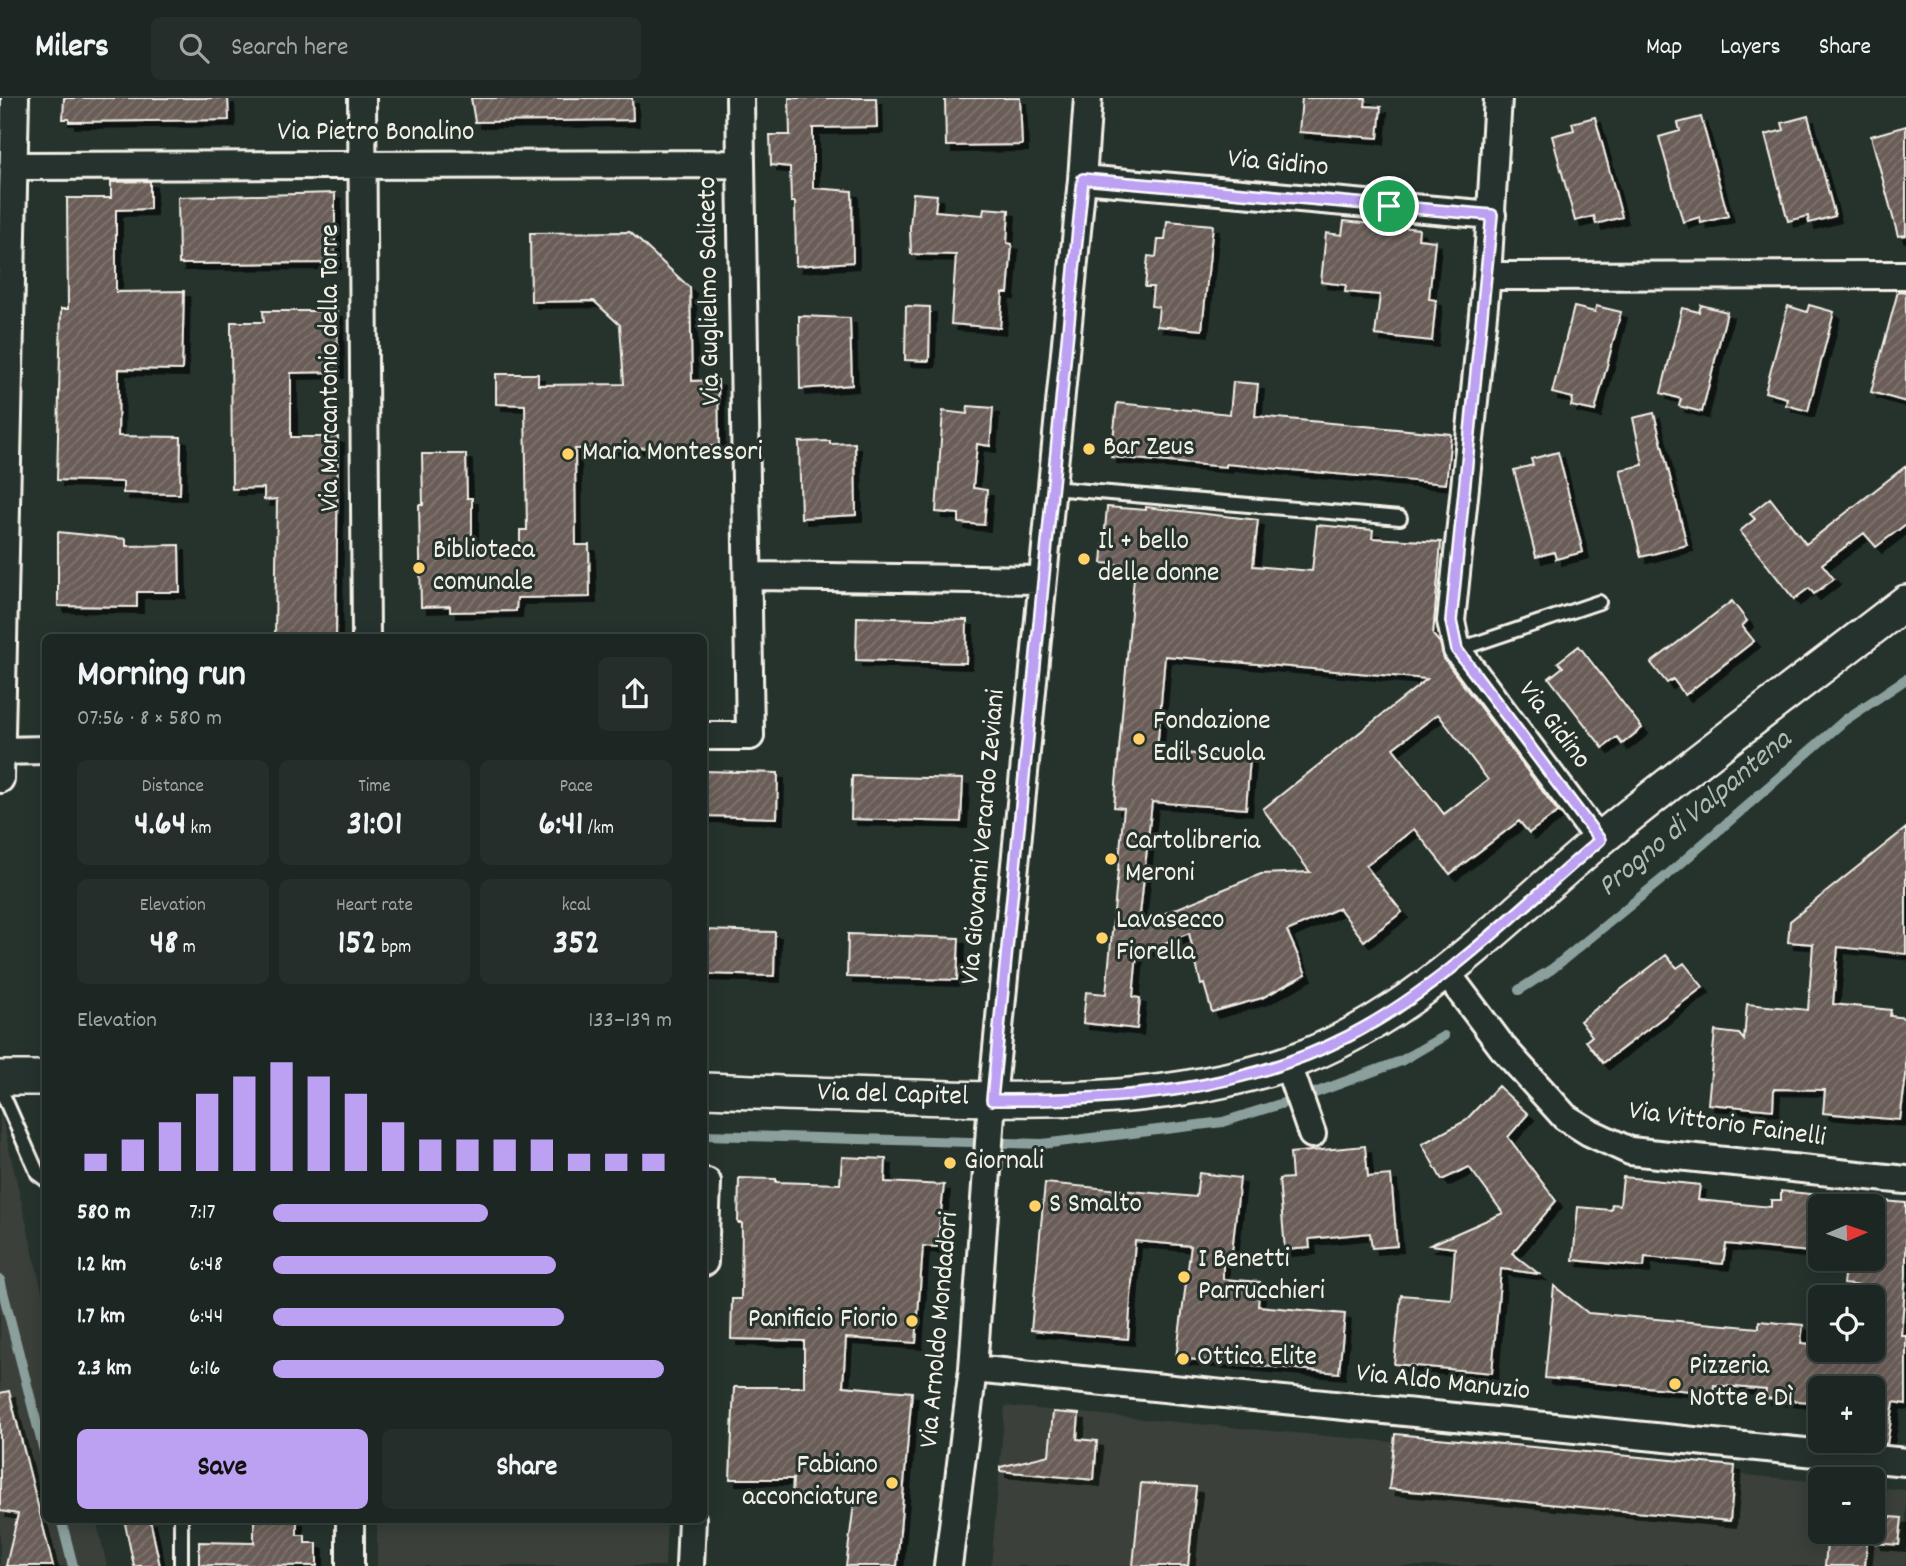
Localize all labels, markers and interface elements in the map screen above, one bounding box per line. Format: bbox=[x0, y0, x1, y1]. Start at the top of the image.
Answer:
search box bbox=[151, 17, 641, 80]
text: Milers bbox=[35, 25, 109, 72]
icon: search bbox=[175, 29, 213, 67]
text: Search here bbox=[231, 30, 348, 67]
text: Map bbox=[1646, 31, 1682, 65]
text: Layers bbox=[1720, 31, 1781, 65]
text: Share bbox=[1819, 31, 1871, 65]
street label: Via Pietro Bonalino bbox=[278, 114, 474, 154]
street label: Via Gidino bbox=[1226, 141, 1330, 189]
street label: Via Guglielmo Saliceto bbox=[689, 176, 733, 406]
pin bbox=[1359, 176, 1419, 236]
icon: arrive bbox=[1370, 187, 1408, 225]
street label: Via Marcantonio della Torre bbox=[312, 224, 352, 512]
place label: Bar Zeus bbox=[1103, 429, 1195, 469]
place label: Maria Montessori bbox=[582, 434, 763, 474]
marker: Bar Zeus bbox=[1081, 441, 1097, 457]
marker: Maria Montessori bbox=[560, 446, 576, 462]
place label: Il + bello delle donne bbox=[1098, 523, 1219, 595]
place label: Biblioteca comunale bbox=[433, 532, 536, 604]
marker: Il + bello delle donne bbox=[1076, 551, 1092, 567]
marker: Biblioteca comunale bbox=[411, 560, 427, 576]
text: Morning run bbox=[77, 649, 246, 704]
button: share bbox=[598, 657, 672, 731]
street label: Via Gidino bbox=[1507, 674, 1599, 778]
street label: Via Giovanni Verardo Zeviani bbox=[952, 688, 1018, 986]
text: 07:56 · 8 × 580 m bbox=[77, 703, 222, 736]
place label: Fondazione Edil Scuola bbox=[1153, 703, 1271, 775]
water label: Progno di Valpantena bbox=[1590, 720, 1804, 909]
marker: Fondazione Edil Scuola bbox=[1131, 731, 1147, 747]
text: Distance bbox=[142, 774, 204, 801]
text: Time bbox=[358, 774, 391, 801]
text: Pace bbox=[559, 774, 593, 801]
text: 4.64 bbox=[134, 801, 186, 851]
text: 31:01 bbox=[347, 801, 402, 851]
text: 6:41 bbox=[538, 801, 583, 851]
text: km bbox=[186, 816, 211, 843]
text: /km bbox=[583, 816, 614, 843]
place label: Cartolibreria Meroni bbox=[1125, 823, 1261, 895]
marker: Cartolibreria Meroni bbox=[1103, 851, 1119, 867]
text: Elevation bbox=[140, 893, 206, 920]
text: Heart rate bbox=[336, 893, 413, 920]
text: kcal bbox=[562, 893, 591, 920]
place label: Lavasecco Fiorella bbox=[1116, 902, 1224, 974]
text: 48 bbox=[150, 920, 178, 970]
text: 152 bbox=[338, 920, 377, 970]
text: 352 bbox=[553, 920, 600, 970]
marker: Lavasecco Fiorella bbox=[1094, 930, 1110, 946]
text: m bbox=[178, 935, 196, 962]
text: bpm bbox=[377, 935, 411, 962]
text: Elevation bbox=[77, 1005, 157, 1038]
text: 133–139 m bbox=[588, 1005, 672, 1038]
street label: Via del Capitel bbox=[817, 1074, 969, 1119]
street label: Via Vittorio Fainelli bbox=[1626, 1092, 1828, 1160]
place label: Giornali bbox=[964, 1143, 1044, 1183]
marker: Giornali bbox=[942, 1155, 958, 1171]
place label: S Smalto bbox=[1049, 1186, 1142, 1226]
north arrow bbox=[1808, 1194, 1885, 1270]
map controls bbox=[1808, 1194, 1885, 1544]
text: 580 m bbox=[77, 1197, 130, 1230]
text: 7:17 bbox=[189, 1197, 215, 1230]
marker: S Smalto bbox=[1027, 1198, 1043, 1214]
street label: Via Arnoldo Mondadori bbox=[911, 1210, 971, 1450]
place label: I Benetti Parrucchieri bbox=[1198, 1241, 1325, 1313]
text: 1.2 km bbox=[77, 1249, 126, 1282]
text: 6:48 bbox=[189, 1249, 223, 1282]
marker: I Benetti Parrucchieri bbox=[1176, 1269, 1192, 1285]
button: locate bbox=[1808, 1285, 1885, 1362]
text: 1.7 km bbox=[77, 1301, 125, 1334]
text: 6:44 bbox=[189, 1301, 223, 1334]
place label: Panificio Fiorio bbox=[748, 1301, 898, 1341]
marker: Panificio Fiorio bbox=[904, 1313, 920, 1329]
place label: Ottica Elite bbox=[1197, 1339, 1317, 1379]
place label: Pizzeria Notte e Dì bbox=[1689, 1348, 1794, 1420]
marker: Ottica Elite bbox=[1175, 1351, 1191, 1367]
text: 2.3 km bbox=[77, 1353, 132, 1386]
text: 6:16 bbox=[189, 1353, 220, 1386]
street label: Via Aldo Manuzio bbox=[1354, 1355, 1532, 1413]
marker: Pizzeria Notte e Dì bbox=[1667, 1376, 1683, 1392]
button: + bbox=[1808, 1376, 1885, 1453]
button: Save bbox=[77, 1429, 368, 1509]
button: Share bbox=[382, 1429, 672, 1509]
place label: Fabiano acconciature bbox=[742, 1447, 878, 1519]
button: − bbox=[1808, 1467, 1885, 1544]
marker: Fabiano acconciature bbox=[884, 1475, 900, 1491]

